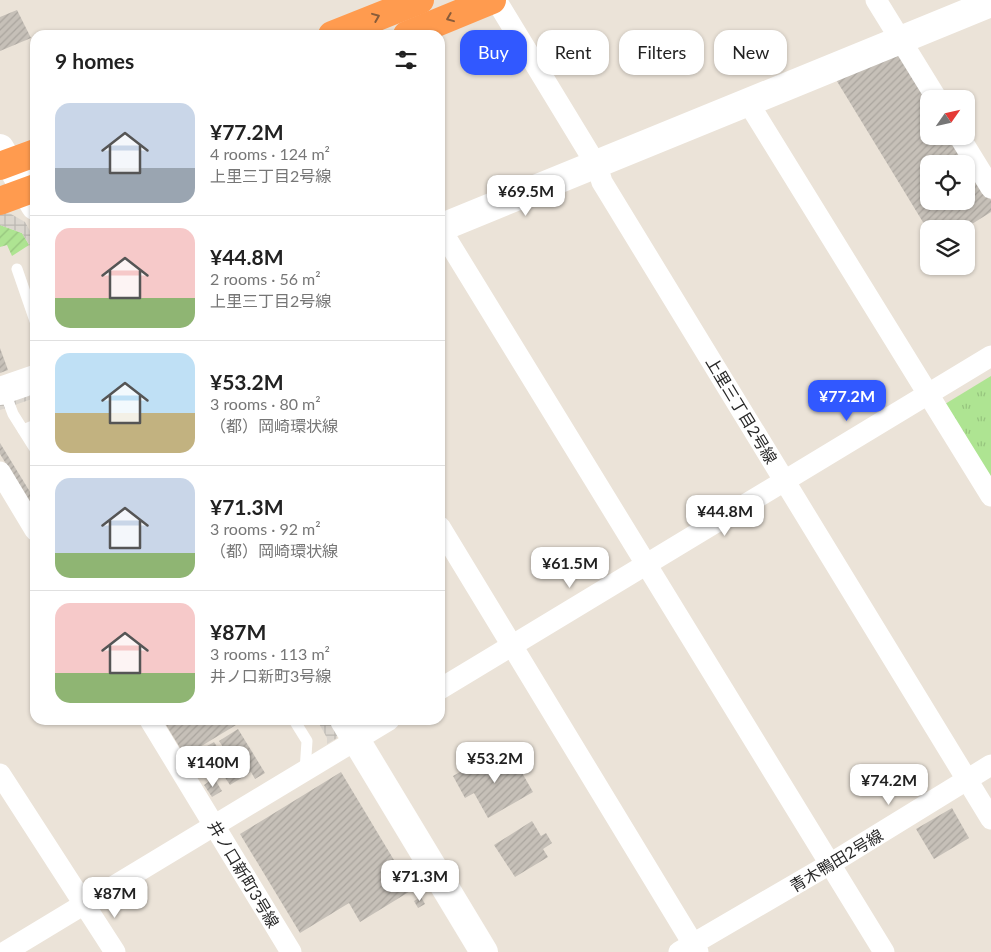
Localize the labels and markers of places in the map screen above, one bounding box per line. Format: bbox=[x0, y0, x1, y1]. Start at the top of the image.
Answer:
pin: ¥69.5M bbox=[485, 174, 567, 217]
pin: ¥77.2M bbox=[806, 380, 888, 422]
pin: ¥44.8M bbox=[684, 494, 766, 537]
pin: ¥61.5M bbox=[529, 546, 611, 589]
pin: ¥53.2M bbox=[454, 742, 536, 784]
pin: ¥140M bbox=[178, 746, 248, 788]
pin: ¥74.2M bbox=[848, 764, 930, 806]
pin: ¥71.3M bbox=[379, 860, 461, 902]
pin: ¥87M bbox=[85, 876, 145, 919]

